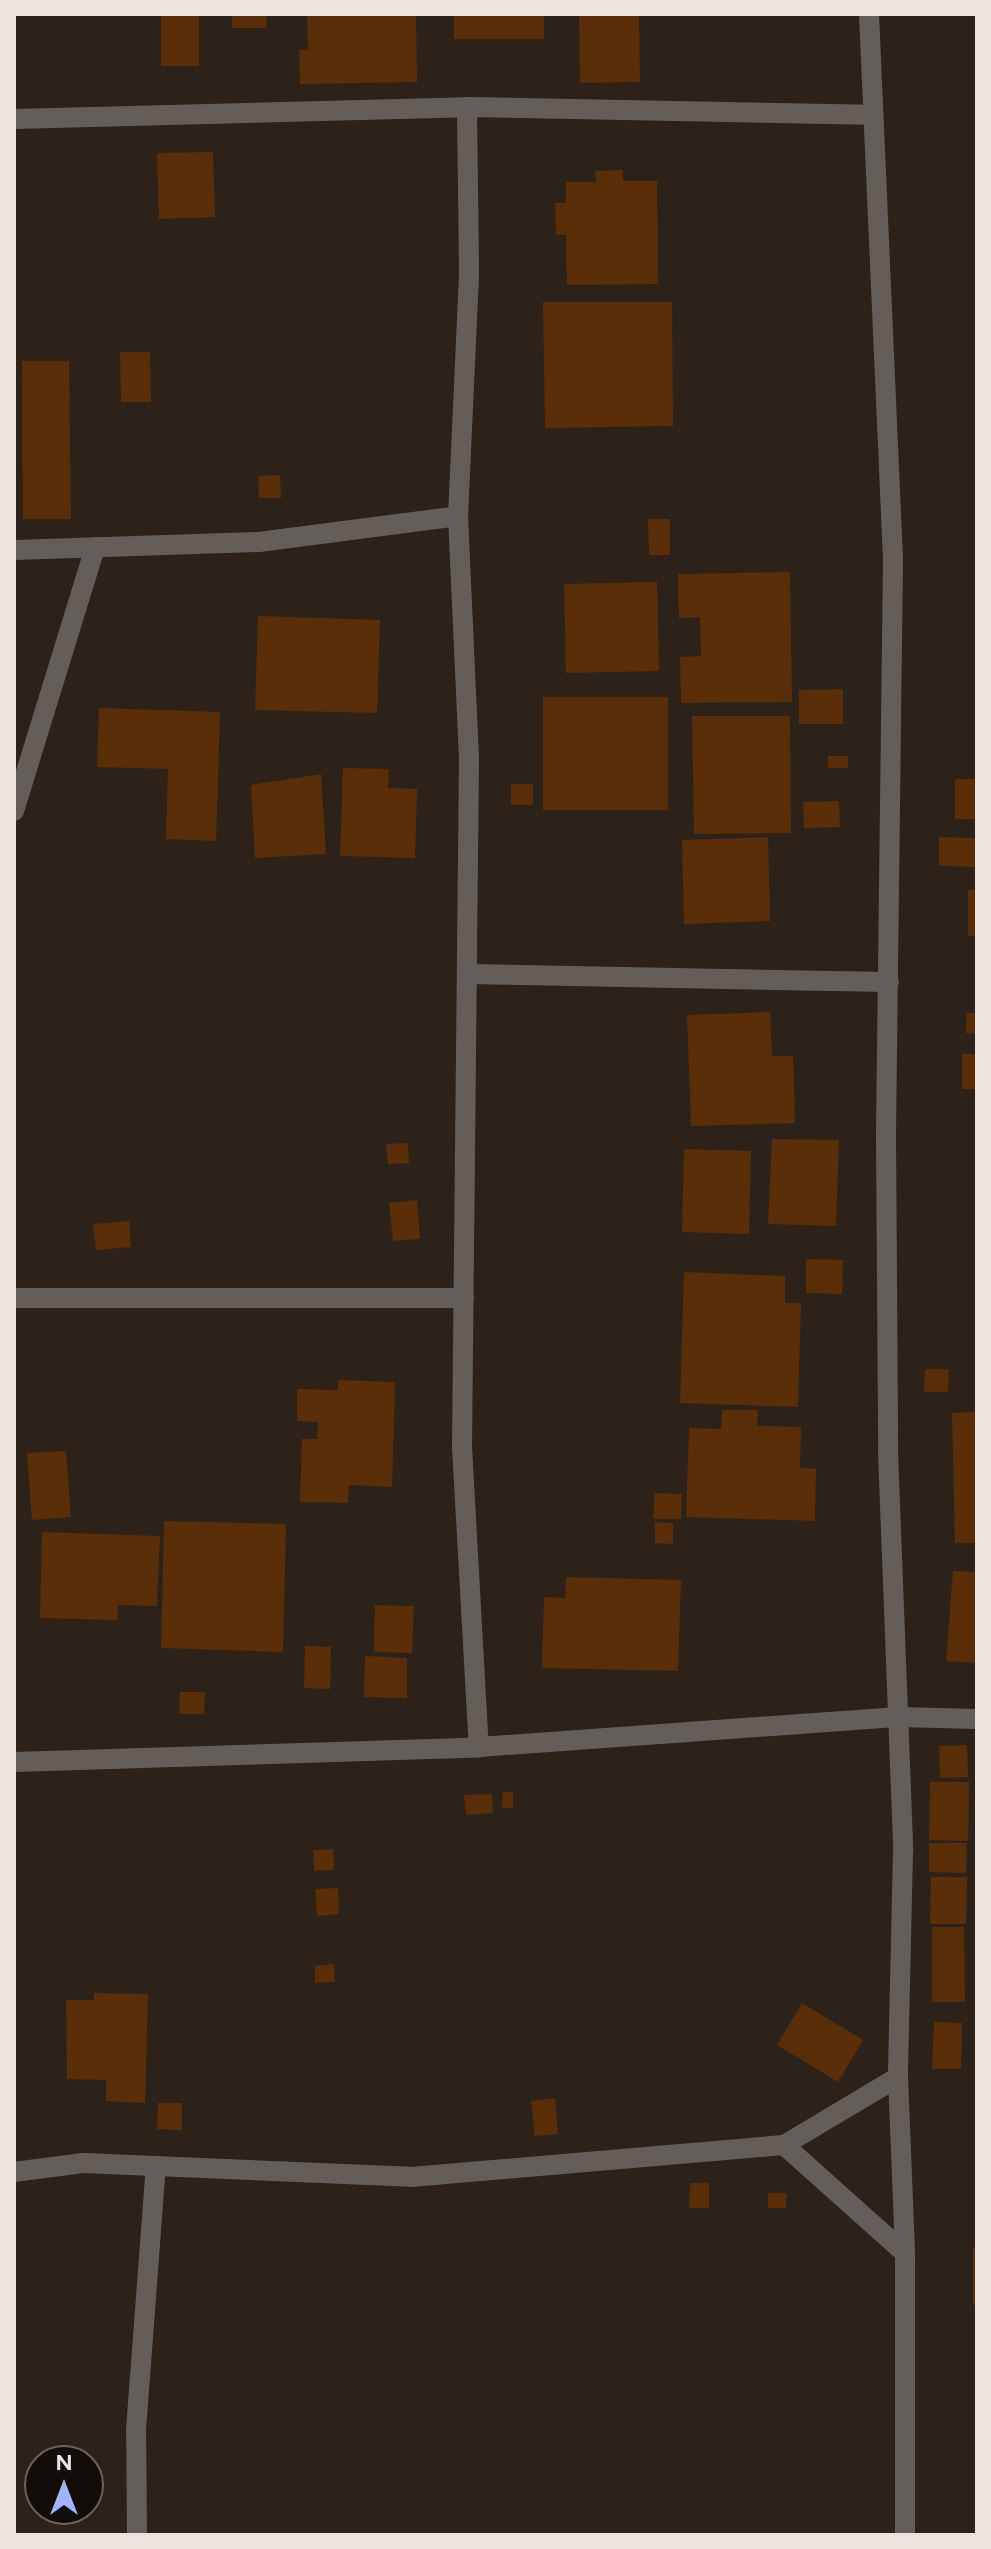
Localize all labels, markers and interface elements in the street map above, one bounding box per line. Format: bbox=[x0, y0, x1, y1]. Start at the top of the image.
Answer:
north arrow bbox=[24, 2445, 104, 2525]
text: N bbox=[55, 2449, 73, 2476]

